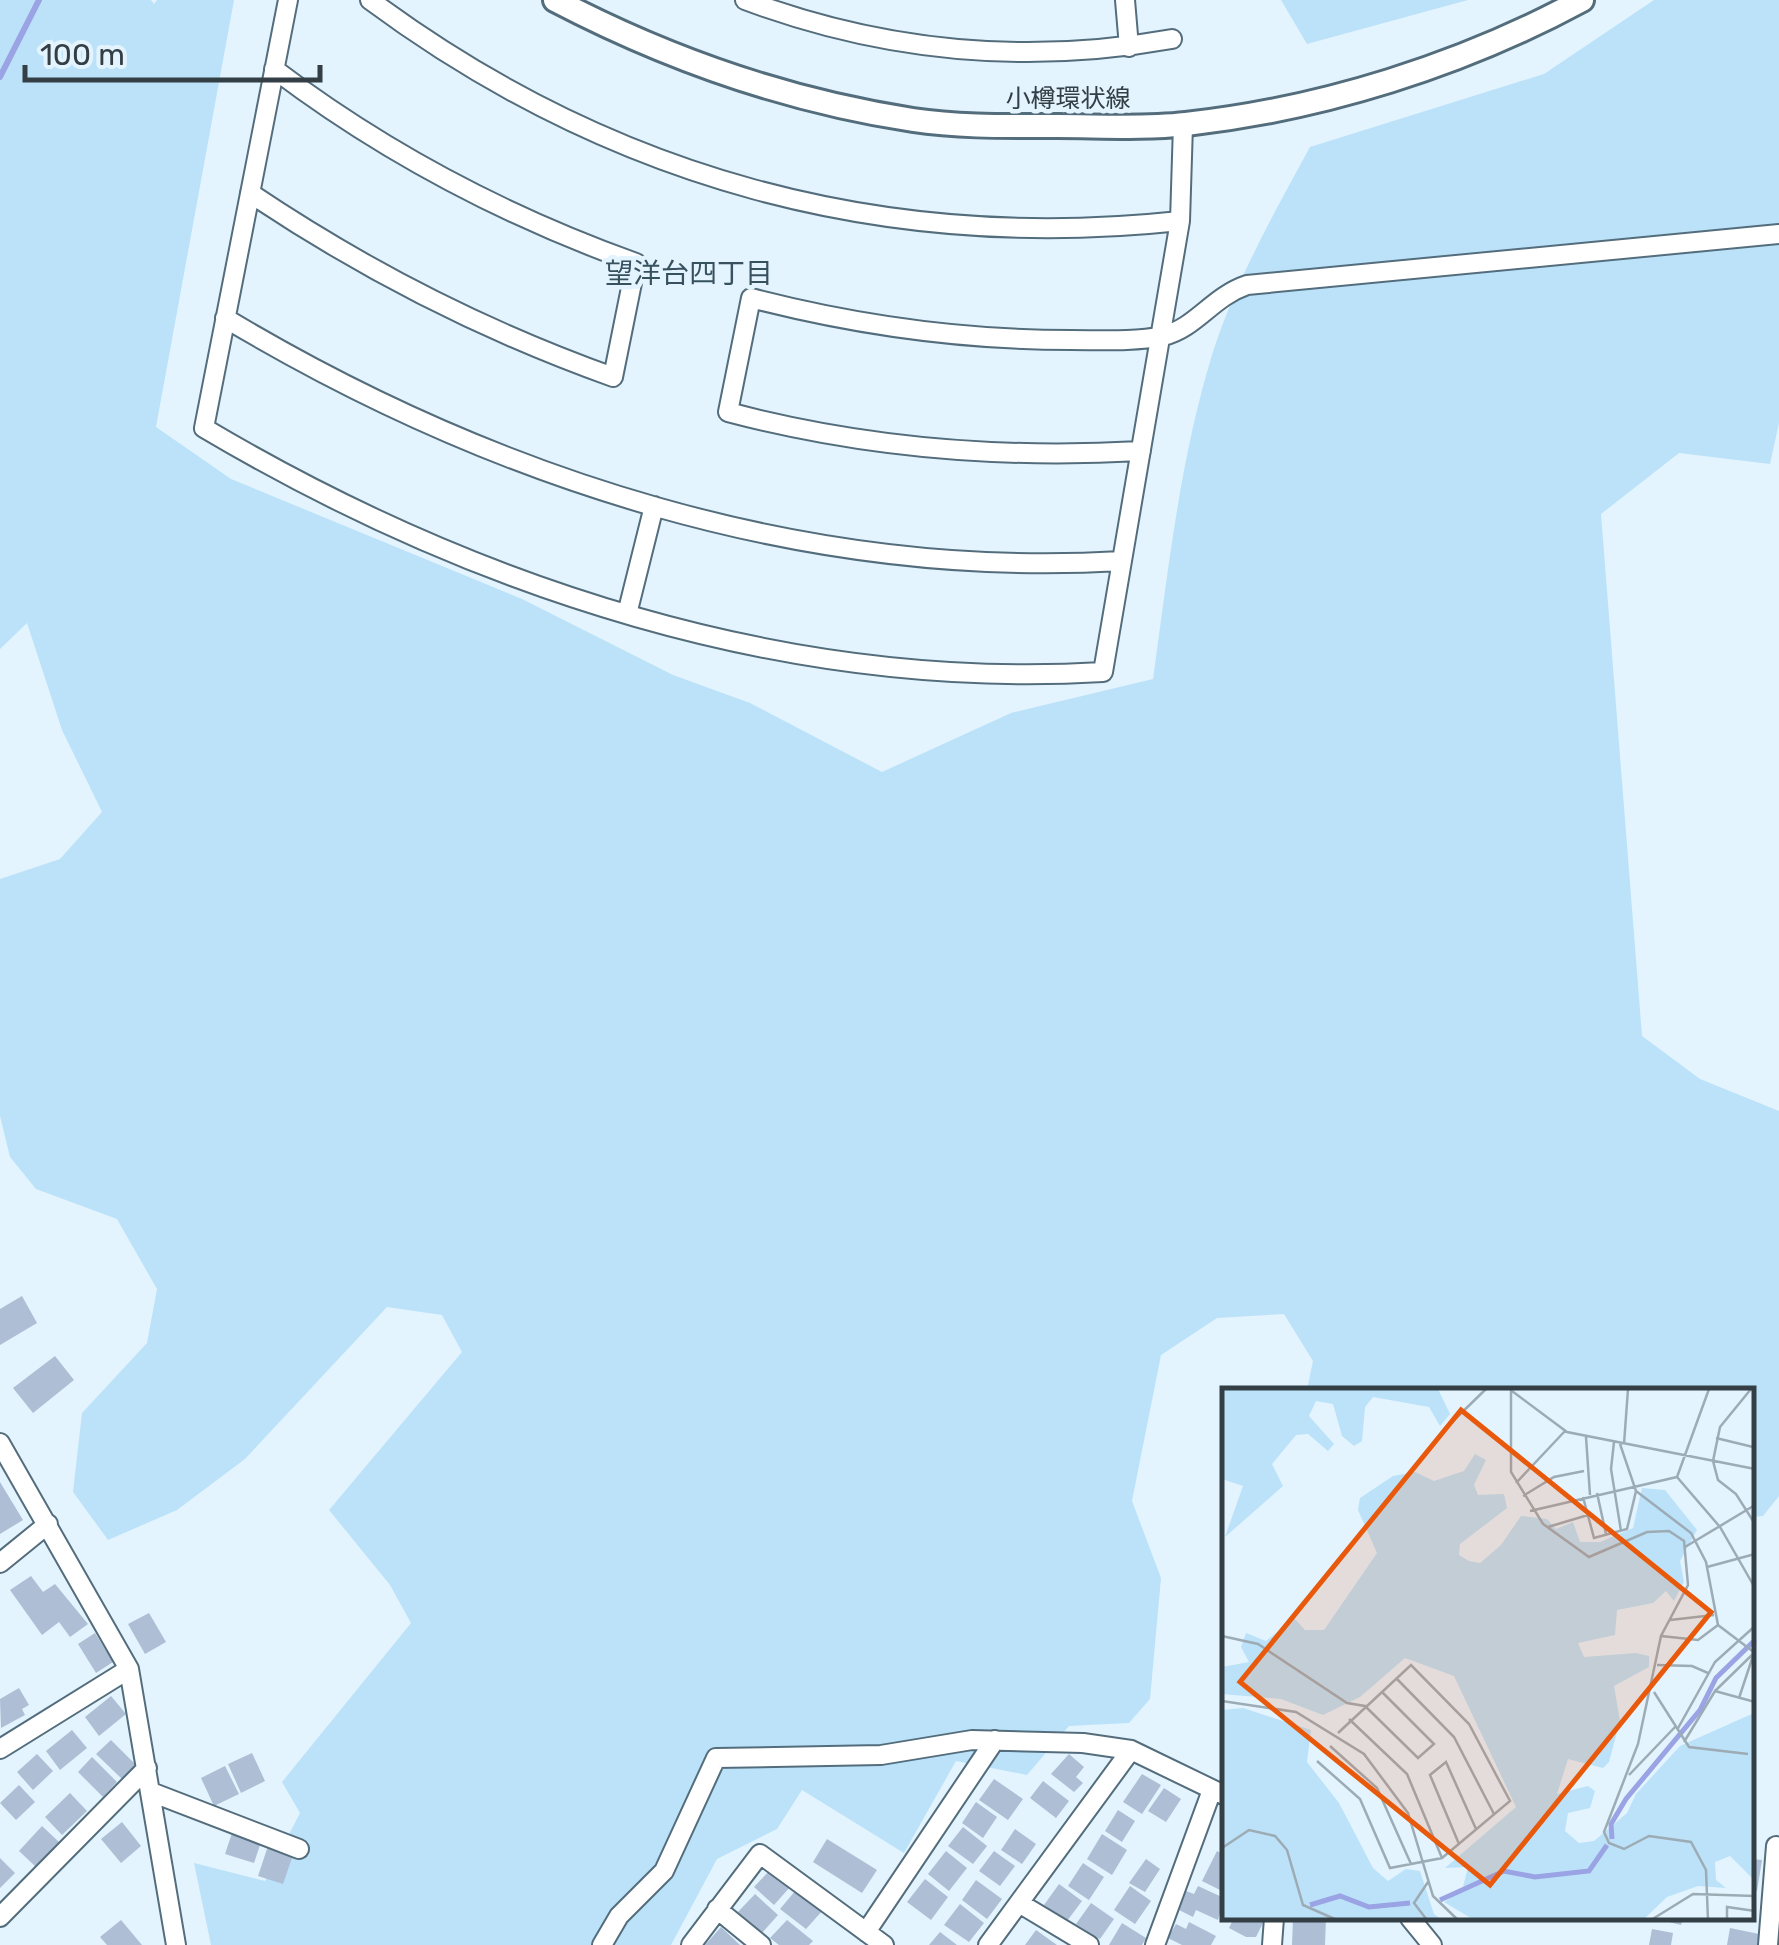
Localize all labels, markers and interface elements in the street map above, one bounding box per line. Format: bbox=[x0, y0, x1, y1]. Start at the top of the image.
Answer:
scale bar bbox=[25, 20, 320, 82]
text: 100 m bbox=[40, 37, 125, 73]
street label: 小樽環状線 bbox=[1005, 84, 1131, 113]
district label: 望洋台四丁目 bbox=[605, 257, 773, 290]
inset map bbox=[1222, 1388, 1754, 1920]

